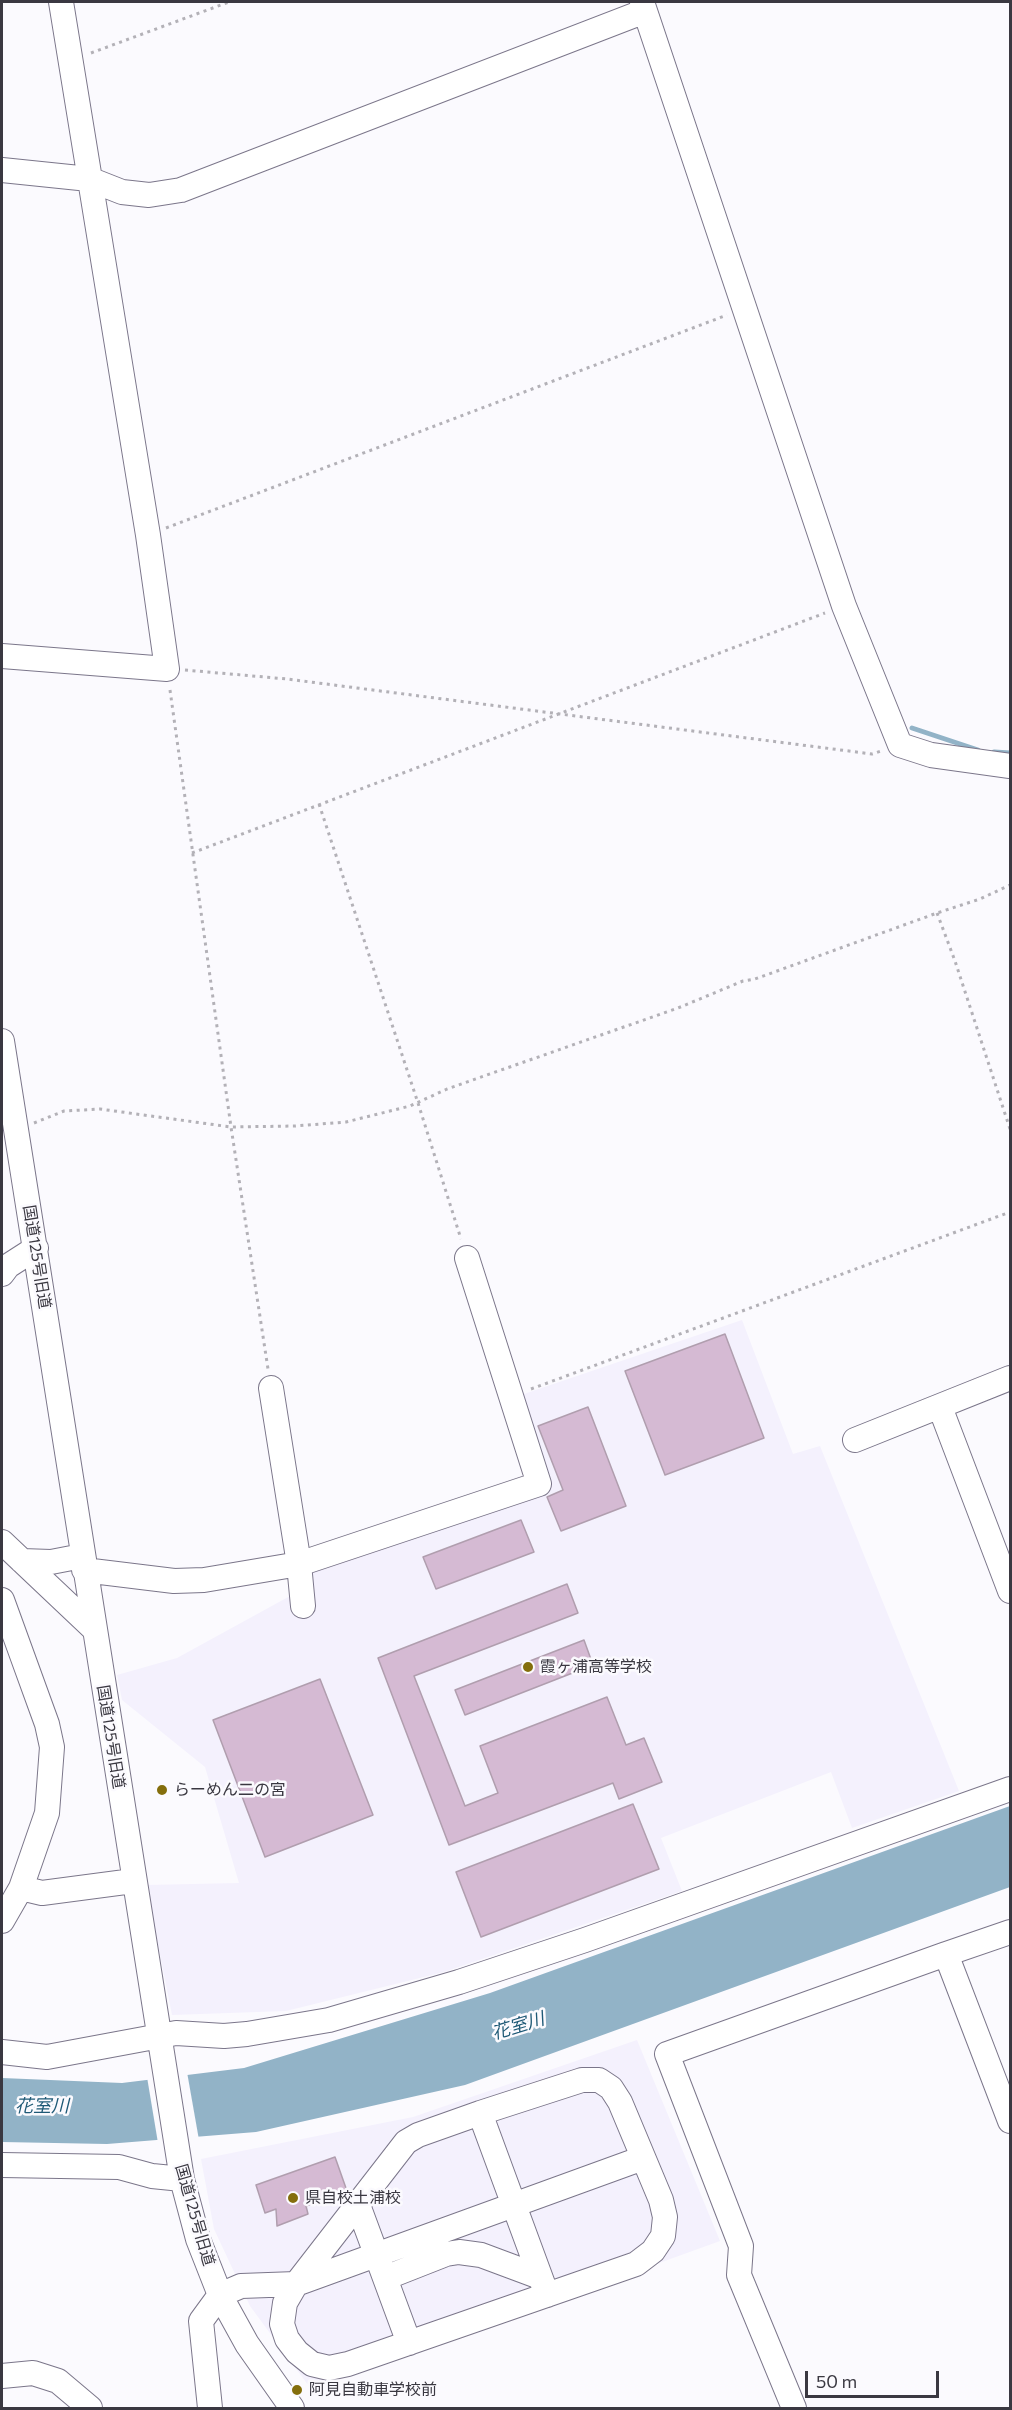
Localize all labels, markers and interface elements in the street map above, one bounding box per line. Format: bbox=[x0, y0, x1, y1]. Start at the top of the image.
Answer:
street label: 国道125号旧道 bbox=[19, 1204, 55, 1310]
place label: 霞ヶ浦高等学校 bbox=[540, 1657, 652, 1677]
marker: 霞ヶ浦高等学校 bbox=[521, 1660, 535, 1674]
street label: 国道125号旧道 bbox=[93, 1684, 129, 1790]
place label: らーめん二の宮 bbox=[174, 1780, 286, 1800]
marker: らーめん二の宮 bbox=[155, 1783, 169, 1797]
water label: 花室川 bbox=[489, 2008, 547, 2044]
water label: 花室川 bbox=[15, 2095, 69, 2117]
street label: 国道125号旧道 bbox=[171, 2162, 219, 2268]
place label: 県自校土浦校 bbox=[305, 2188, 401, 2208]
marker: 県自校土浦校 bbox=[286, 2191, 300, 2205]
scale bar bbox=[808, 2359, 942, 2397]
text: 50 m bbox=[816, 2370, 857, 2392]
place label: 阿見自動車学校前 bbox=[309, 2380, 437, 2400]
marker: 阿見自動車学校前 bbox=[290, 2383, 304, 2397]

